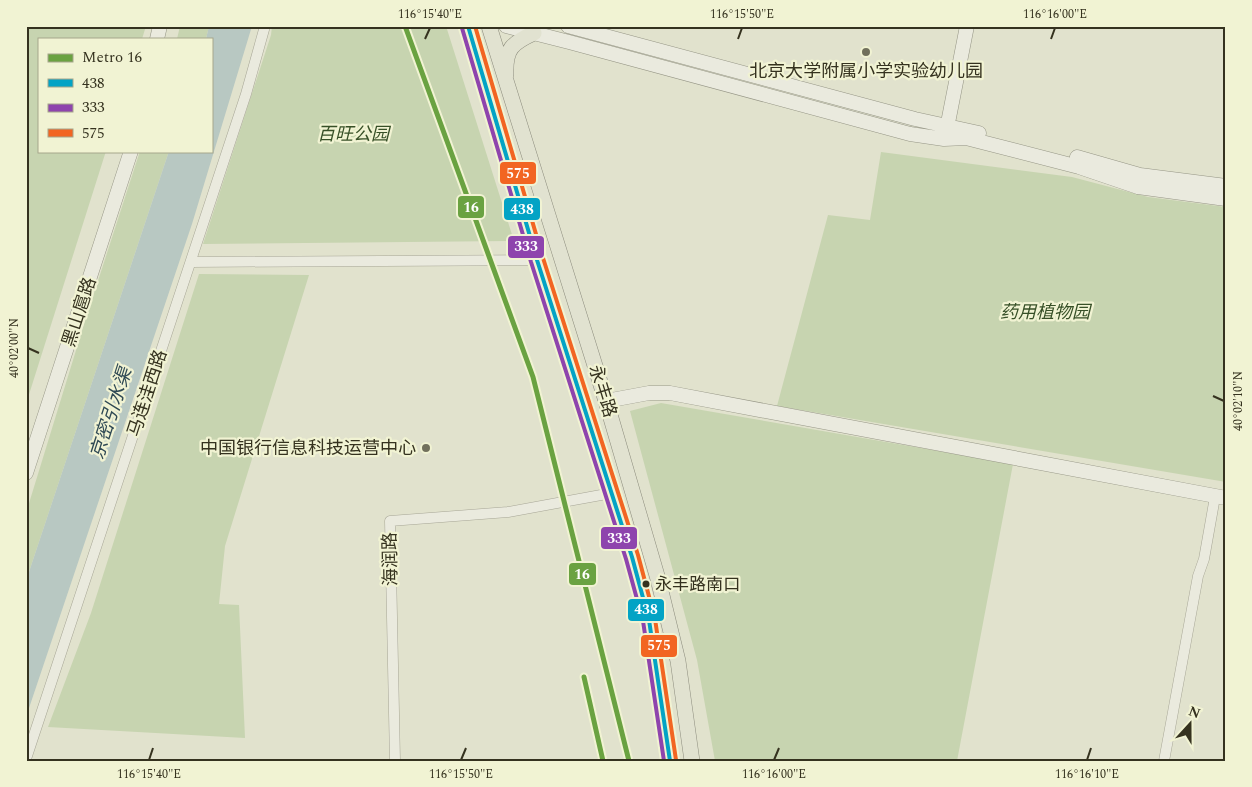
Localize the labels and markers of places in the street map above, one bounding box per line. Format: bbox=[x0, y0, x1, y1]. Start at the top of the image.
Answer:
marker: 北京大学附属小学实验幼儿园 bbox=[860, 46, 872, 58]
place label: 北京大学附属小学实验幼儿园 bbox=[749, 58, 983, 85]
place label: 中国银行信息科技运营中心 bbox=[200, 435, 416, 462]
marker: 中国银行信息科技运营中心 bbox=[420, 442, 432, 454]
place label: 永丰路南口 bbox=[655, 572, 740, 598]
marker: 永丰路南口 bbox=[641, 579, 651, 589]

